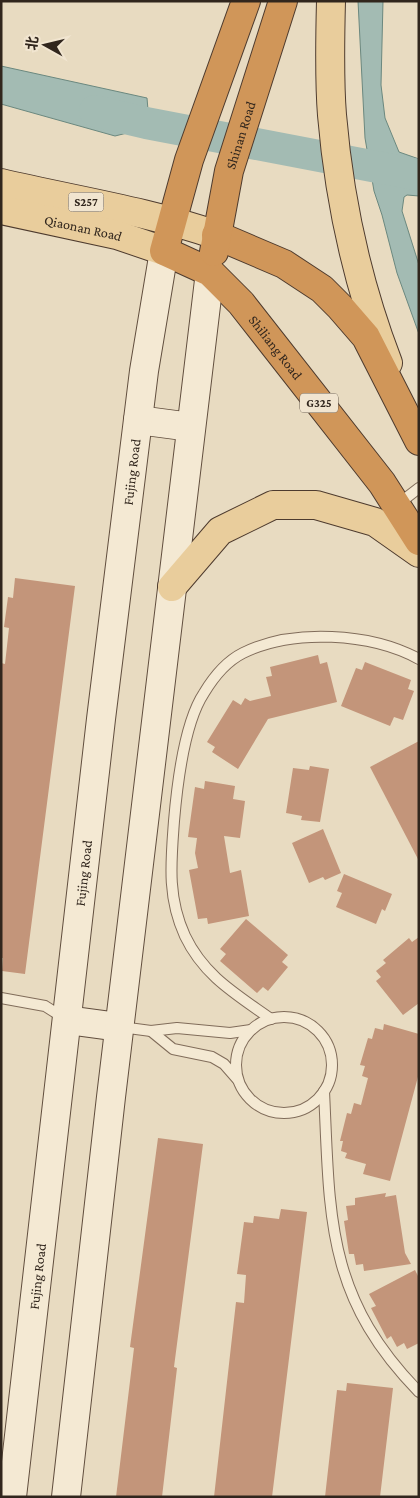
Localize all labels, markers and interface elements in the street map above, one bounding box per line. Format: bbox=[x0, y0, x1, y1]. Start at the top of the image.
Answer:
north arrow bbox=[20, 20, 70, 70]
text: 北 bbox=[23, 35, 41, 51]
street label: Shinan Road bbox=[222, 99, 259, 171]
road number: S257 bbox=[68, 192, 104, 212]
street label: Qiaonan Road bbox=[43, 212, 125, 244]
street label: Shiliang Road bbox=[246, 312, 306, 383]
road number: G325 bbox=[300, 393, 338, 412]
street label: Fujing Road bbox=[120, 437, 144, 506]
street label: Fujing Road bbox=[72, 838, 95, 907]
street label: Fujing Road bbox=[25, 1242, 49, 1310]

